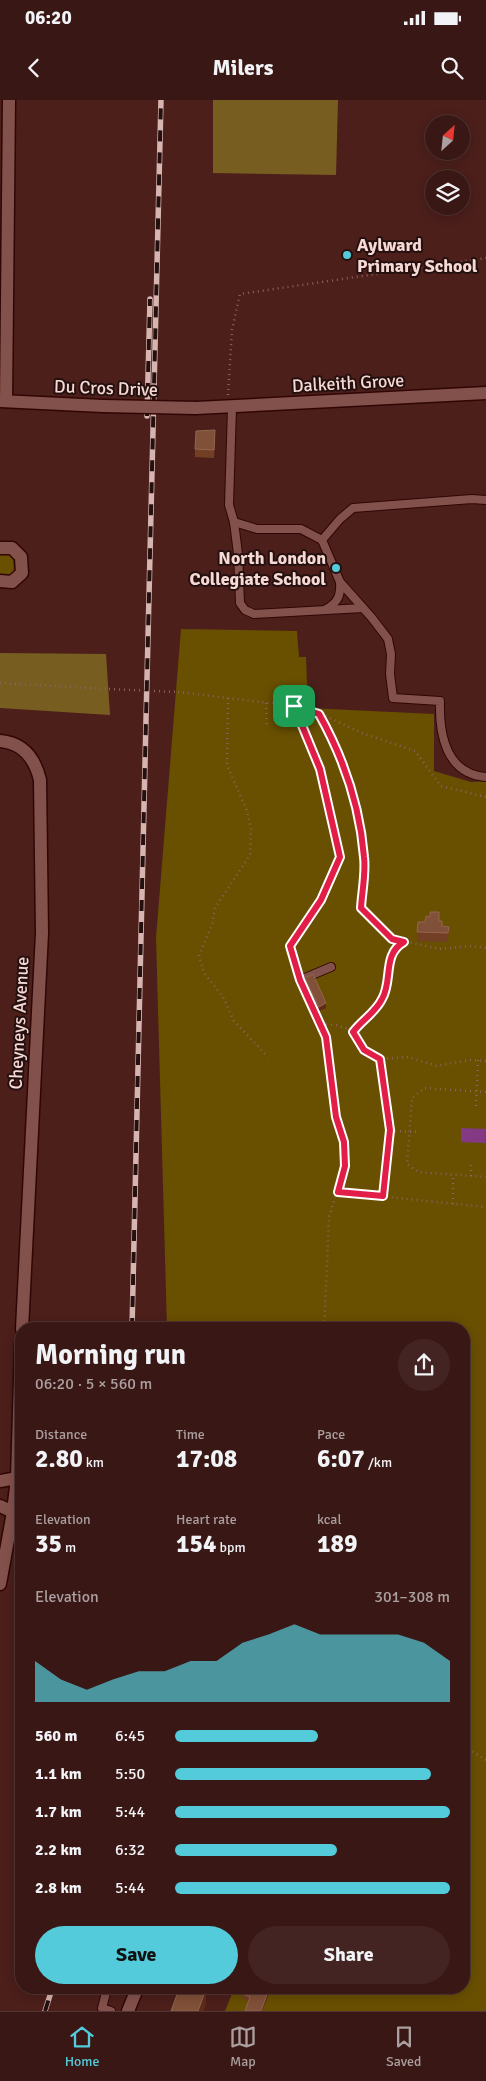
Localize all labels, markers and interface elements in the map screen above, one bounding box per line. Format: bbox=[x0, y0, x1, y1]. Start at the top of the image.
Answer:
text: 06:20 bbox=[25, 6, 72, 30]
icon: back bbox=[20, 54, 48, 82]
text: Milers bbox=[213, 54, 273, 81]
icon: search bbox=[438, 54, 466, 82]
north arrow bbox=[425, 115, 470, 160]
map controls bbox=[425, 115, 470, 215]
button: layers bbox=[425, 170, 470, 215]
place label: Aylward Primary School bbox=[357, 234, 478, 277]
marker: Aylward Primary School bbox=[341, 249, 353, 261]
street label: Dalkeith Grove bbox=[291, 369, 405, 397]
street label: Du Cros Drive bbox=[54, 375, 158, 401]
place label: North London Collegiate School bbox=[190, 547, 326, 590]
marker: North London Collegiate School bbox=[330, 562, 342, 574]
pin bbox=[273, 685, 315, 727]
icon: arrive bbox=[280, 692, 308, 720]
street label: Cheyneys Avenue bbox=[5, 956, 33, 1090]
text: Morning run bbox=[35, 1338, 186, 1372]
button: share bbox=[398, 1339, 450, 1391]
text: 06:20 · 5 × 560 m bbox=[35, 1374, 152, 1394]
text: Distance bbox=[35, 1426, 87, 1443]
text: Time bbox=[176, 1426, 205, 1443]
text: Pace bbox=[317, 1426, 345, 1443]
text: 2.80 bbox=[35, 1443, 83, 1474]
text: 17:08 bbox=[176, 1443, 237, 1474]
text: 6:07 bbox=[317, 1443, 365, 1474]
text: km bbox=[83, 1454, 104, 1471]
text: /km bbox=[365, 1454, 392, 1471]
text: Elevation bbox=[35, 1511, 91, 1528]
text: Heart rate bbox=[176, 1511, 237, 1528]
text: kcal bbox=[317, 1511, 342, 1528]
text: 35 bbox=[35, 1528, 62, 1559]
text: 154 bbox=[176, 1528, 217, 1559]
text: 189 bbox=[317, 1528, 358, 1559]
text: m bbox=[62, 1539, 76, 1556]
text: bpm bbox=[217, 1539, 246, 1556]
text: Elevation bbox=[35, 1587, 99, 1607]
text: 301–308 m bbox=[374, 1587, 450, 1607]
text: 560 m bbox=[35, 1726, 77, 1746]
text: 6:45 bbox=[115, 1726, 145, 1746]
text: 1.1 km bbox=[35, 1764, 82, 1784]
text: 5:50 bbox=[115, 1764, 145, 1784]
text: 1.7 km bbox=[35, 1802, 82, 1822]
text: 5:44 bbox=[115, 1802, 145, 1822]
text: 2.2 km bbox=[35, 1840, 82, 1860]
text: 6:32 bbox=[115, 1840, 145, 1860]
text: 2.8 km bbox=[35, 1878, 82, 1898]
text: 5:44 bbox=[115, 1878, 145, 1898]
button: Save bbox=[35, 1926, 238, 1984]
button: Share bbox=[248, 1926, 450, 1984]
tab: Home bbox=[65, 2023, 100, 2070]
tab: Map bbox=[229, 2023, 257, 2070]
tab: Saved bbox=[386, 2023, 421, 2070]

